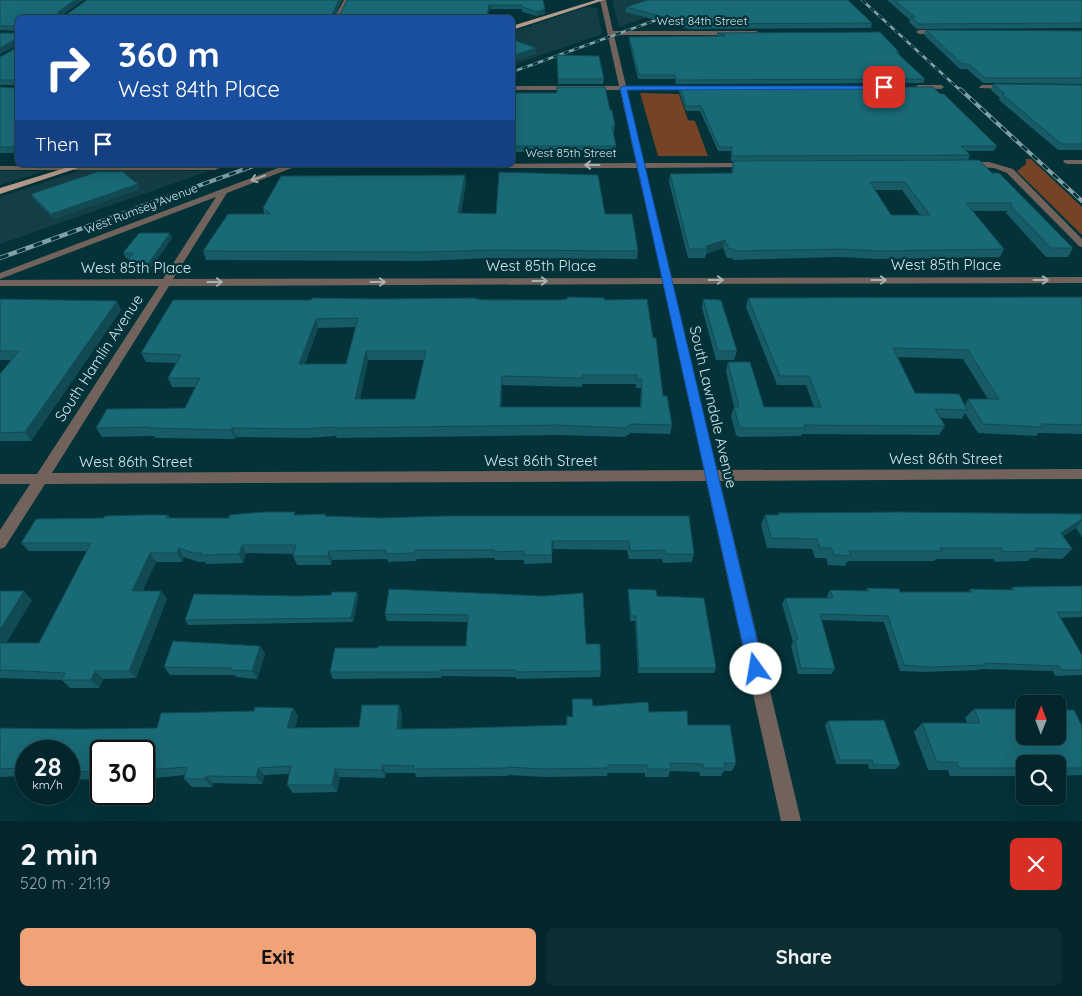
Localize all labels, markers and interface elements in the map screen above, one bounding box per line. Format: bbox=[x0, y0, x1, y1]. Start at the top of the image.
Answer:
street label: West 84th Street bbox=[657, 13, 747, 28]
text: 360 m bbox=[118, 32, 220, 76]
icon: right bbox=[35, 35, 100, 100]
pin bbox=[863, 66, 905, 108]
icon: arrive bbox=[870, 73, 898, 101]
text: West 84th Place bbox=[118, 75, 280, 103]
icon: arrive bbox=[89, 130, 117, 158]
text: Then bbox=[35, 132, 79, 156]
street label: West 85th Street bbox=[525, 145, 617, 160]
one-way arrow bbox=[584, 160, 600, 170]
one-way arrow bbox=[251, 174, 266, 183]
street label: West Rumsey Avenue bbox=[82, 180, 200, 237]
street label: West 85th Place bbox=[891, 255, 1001, 274]
street label: West 85th Place bbox=[486, 256, 596, 275]
street label: West 85th Place bbox=[81, 258, 191, 277]
one-way arrow bbox=[708, 275, 724, 285]
one-way arrow bbox=[870, 275, 886, 285]
one-way arrow bbox=[1032, 275, 1049, 285]
one-way arrow bbox=[532, 276, 548, 286]
one-way arrow bbox=[206, 277, 223, 287]
one-way arrow bbox=[369, 277, 385, 287]
street label: South Hamlin Avenue bbox=[50, 290, 147, 425]
street label: South Lawndale Avenue bbox=[686, 324, 741, 490]
street label: West 86th Street bbox=[889, 449, 1003, 468]
street label: West 86th Street bbox=[484, 451, 598, 470]
street label: West 86th Street bbox=[79, 452, 193, 471]
position arrow bbox=[729, 642, 781, 694]
north arrow bbox=[1016, 695, 1066, 745]
map controls bbox=[1016, 695, 1066, 805]
speed limit sign: 30 bbox=[90, 740, 155, 805]
text: 28 bbox=[34, 751, 61, 782]
button: search bbox=[1016, 755, 1066, 805]
text: km/h bbox=[32, 777, 63, 792]
text: 2 min bbox=[20, 835, 98, 873]
button: close bbox=[1010, 838, 1062, 890]
text: 520 m · 21:19 bbox=[20, 873, 111, 893]
button: Exit bbox=[20, 928, 536, 986]
button: Share bbox=[546, 928, 1062, 986]

